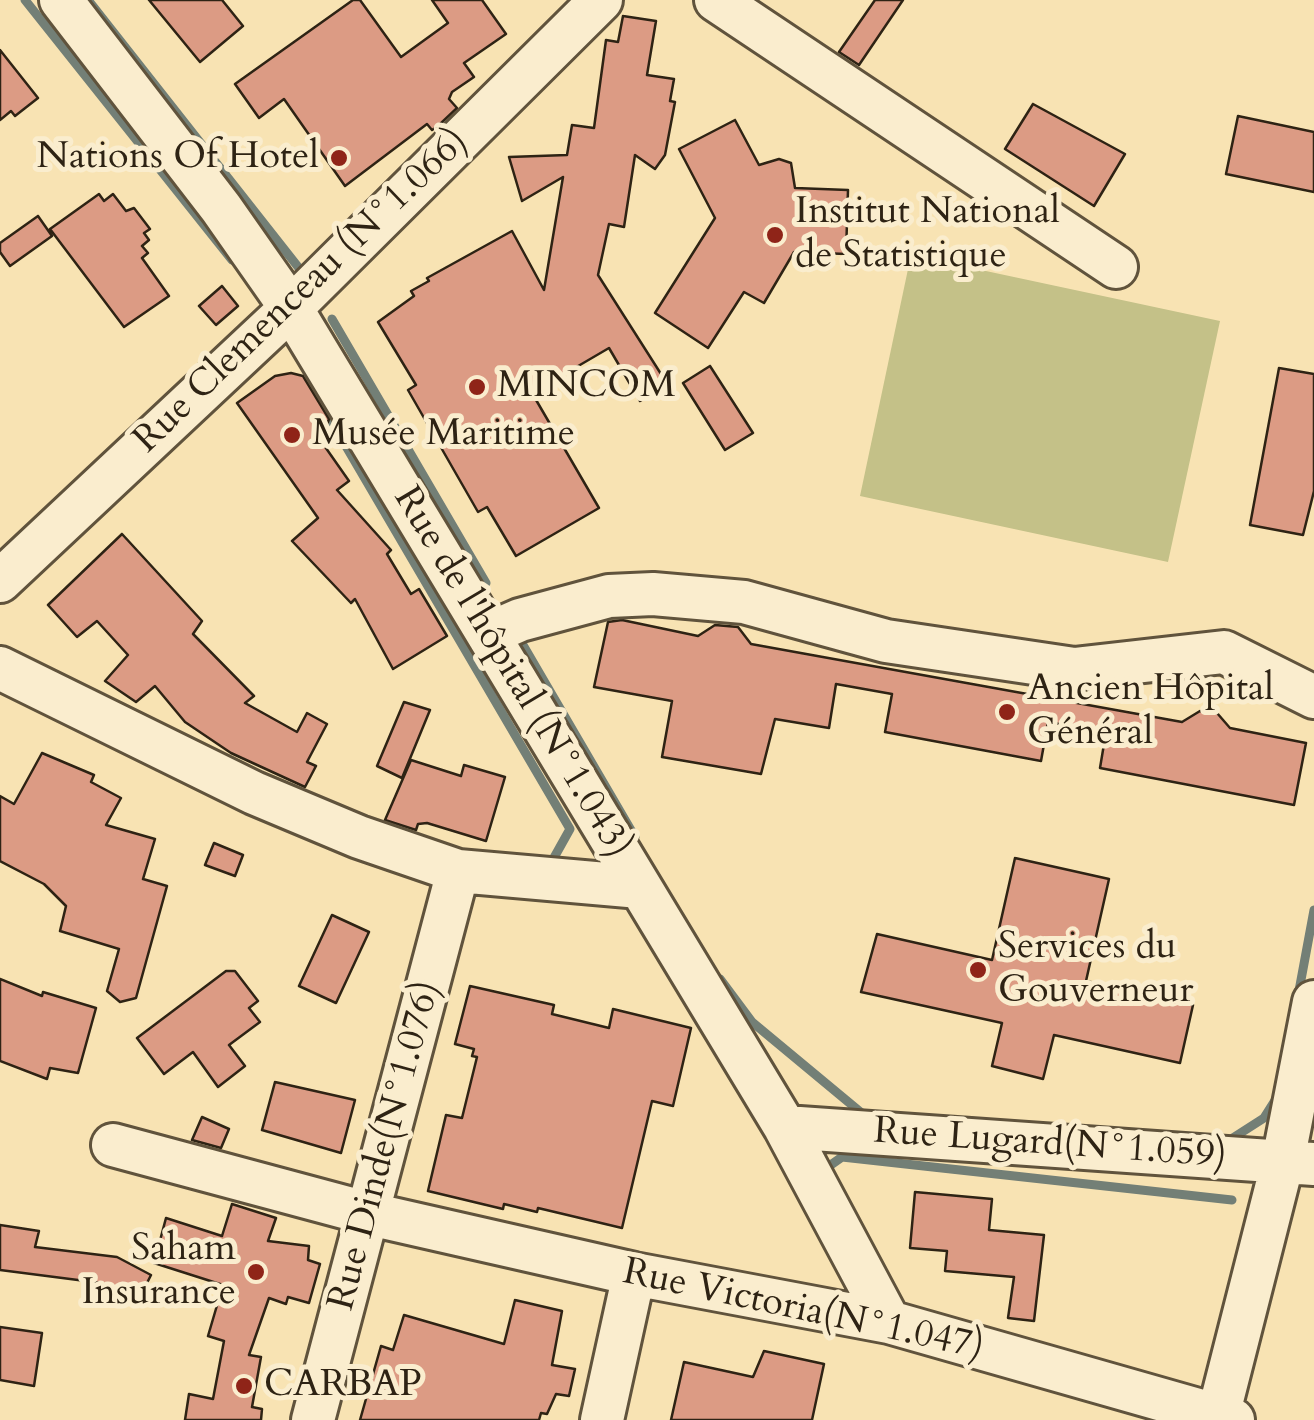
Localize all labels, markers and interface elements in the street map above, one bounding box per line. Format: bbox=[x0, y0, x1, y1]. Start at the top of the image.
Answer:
street label: Rue Clemenceau (N°1.066) bbox=[125, 120, 479, 464]
place label: Nations Of Hotel bbox=[37, 135, 319, 181]
marker: Nations Of Hotel bbox=[328, 147, 350, 169]
place label: Institut National de Statistique bbox=[795, 190, 1060, 280]
marker: Institut National de Statistique bbox=[764, 224, 786, 246]
place label: MINCOM bbox=[497, 364, 676, 410]
marker: MINCOM bbox=[466, 376, 488, 398]
place label: Musée Maritime bbox=[312, 412, 575, 458]
marker: Musée Maritime bbox=[281, 424, 303, 446]
street label: Rue de l'hôpital (N°1.043) bbox=[382, 479, 640, 867]
place label: Ancien Hôpital Général bbox=[1027, 667, 1274, 756]
marker: Ancien Hôpital Général bbox=[996, 701, 1018, 723]
place label: Services du Gouverneur bbox=[998, 925, 1193, 1014]
marker: Services du Gouverneur bbox=[967, 959, 989, 981]
street label: Rue Dinde(N°1.076) bbox=[320, 976, 452, 1316]
street label: Rue Lugard(N°1.059) bbox=[872, 1110, 1228, 1180]
place label: Saham Insurance bbox=[81, 1227, 236, 1316]
street label: Rue Victoria(N°1.047) bbox=[618, 1250, 988, 1372]
marker: Saham Insurance bbox=[245, 1261, 267, 1283]
place label: CARBAP bbox=[264, 1363, 422, 1409]
marker: CARBAP bbox=[233, 1375, 255, 1397]

